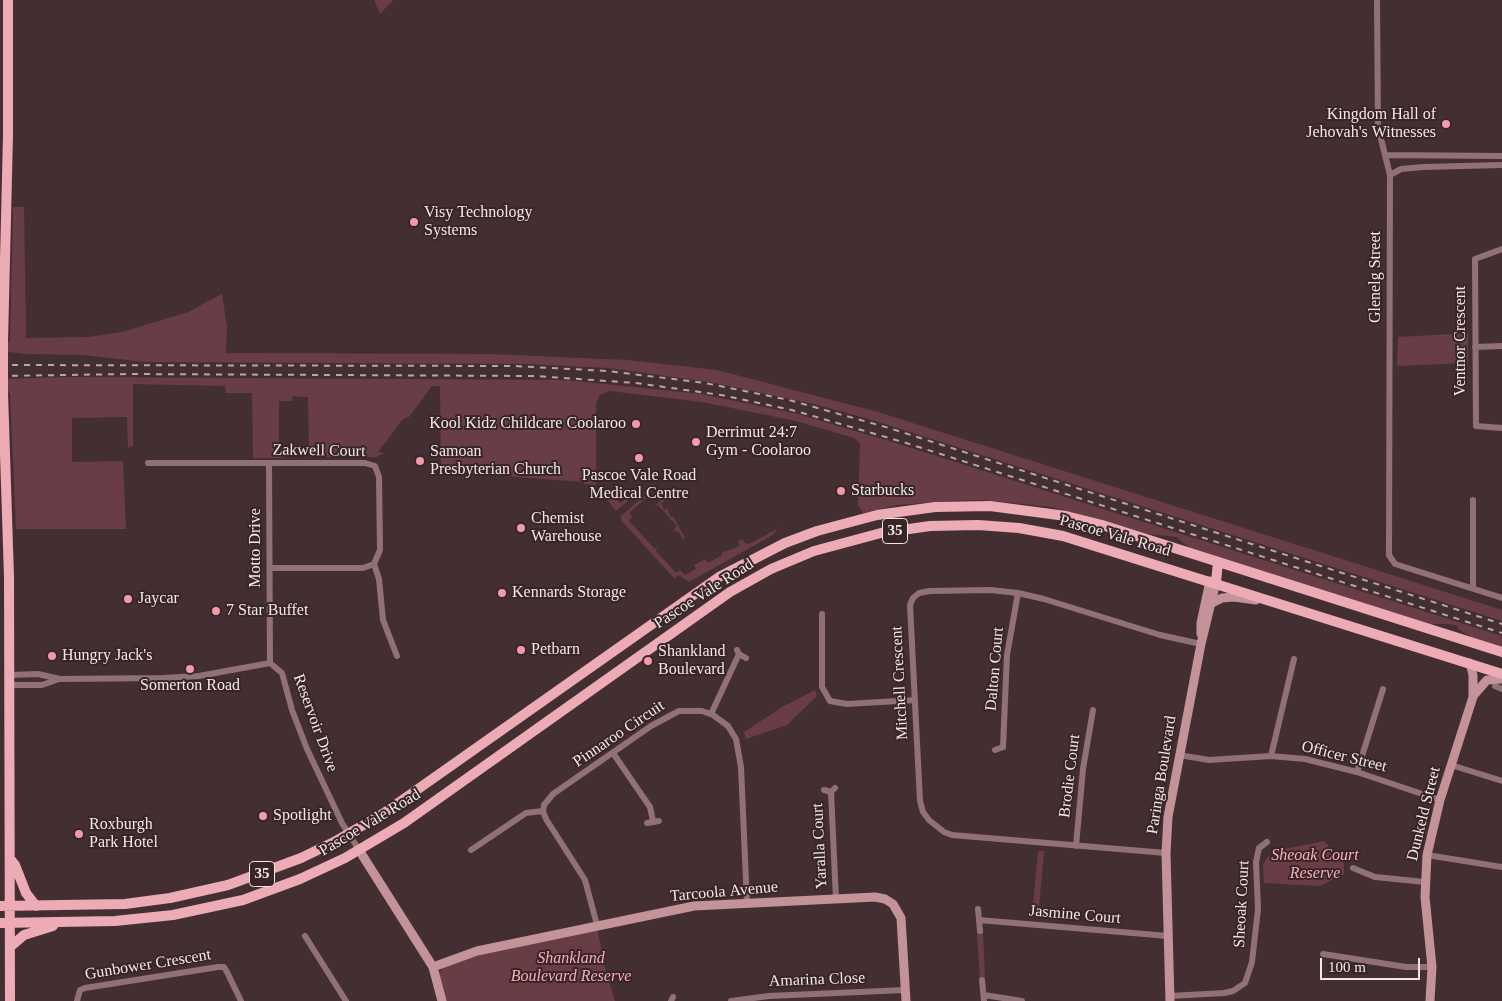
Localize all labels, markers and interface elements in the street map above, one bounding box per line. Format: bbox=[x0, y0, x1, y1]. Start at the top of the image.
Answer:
place label: Kingdom Hall of Jehovah's Witnesses bbox=[1306, 105, 1436, 143]
marker: Kingdom Hall of Jehovah's Witnesses bbox=[1440, 118, 1452, 130]
place label: Visy Technology Systems bbox=[424, 203, 533, 241]
marker: Visy Technology Systems bbox=[408, 216, 420, 228]
street label: Glenelg Street bbox=[1366, 231, 1386, 323]
street label: Ventnor Crescent bbox=[1451, 286, 1471, 396]
place label: Kool Kidz Childcare Coolaroo bbox=[429, 414, 626, 434]
marker: Kool Kidz Childcare Coolaroo bbox=[630, 418, 642, 430]
place label: Derrimut 24:7 Gym - Coolaroo bbox=[706, 423, 811, 461]
marker: Derrimut 24:7 Gym - Coolaroo bbox=[690, 436, 702, 448]
street label: Zakwell Court bbox=[272, 441, 366, 461]
place label: Samoan Presbyterian Church bbox=[430, 442, 561, 480]
marker: Pascoe Vale Road Medical Centre bbox=[633, 452, 645, 464]
marker: Samoan Presbyterian Church bbox=[414, 455, 426, 467]
place label: Pascoe Vale Road Medical Centre bbox=[582, 466, 696, 504]
place label: Starbucks bbox=[851, 481, 914, 501]
marker: Starbucks bbox=[835, 485, 847, 497]
street label: Motto Drive bbox=[246, 508, 266, 588]
place label: Chemist Warehouse bbox=[531, 509, 602, 547]
street label: Pascoe Vale Road bbox=[1057, 511, 1173, 561]
road number: 35 bbox=[882, 518, 908, 544]
marker: Chemist Warehouse bbox=[515, 522, 527, 534]
street label: Pascoe Vale Road bbox=[651, 555, 757, 633]
place label: Kennards Storage bbox=[512, 583, 626, 603]
marker: Kennards Storage bbox=[496, 587, 508, 599]
place label: Jaycar bbox=[138, 589, 179, 609]
marker: Jaycar bbox=[122, 593, 134, 605]
place label: 7 Star Buffet bbox=[226, 601, 308, 621]
marker: 7 Star Buffet bbox=[210, 605, 222, 617]
street label: Mitchell Crescent bbox=[887, 625, 913, 741]
street label: Dalton Court bbox=[982, 626, 1008, 712]
place label: Petbarn bbox=[531, 640, 580, 660]
place label: Shankland Boulevard bbox=[658, 642, 726, 680]
marker: Petbarn bbox=[515, 644, 527, 656]
place label: Hungry Jack's bbox=[62, 646, 152, 666]
marker: Hungry Jack's bbox=[46, 650, 58, 662]
marker: Shankland Boulevard bbox=[642, 655, 654, 667]
marker: Somerton Road bbox=[184, 663, 196, 675]
street label: Reservoir Drive bbox=[288, 671, 342, 775]
place label: Somerton Road bbox=[140, 676, 240, 696]
street label: Pinnaroo Circuit bbox=[570, 696, 668, 772]
street label: Paringa Boulevard bbox=[1143, 714, 1181, 836]
street label: Brodie Court bbox=[1055, 733, 1085, 819]
street label: Officer Street bbox=[1299, 737, 1389, 777]
street label: Dunkeld Street bbox=[1403, 765, 1445, 863]
street label: Pascoe Vale Road bbox=[316, 785, 424, 861]
street label: Yaralla Court bbox=[808, 803, 832, 889]
place label: Spotlight bbox=[273, 806, 332, 826]
marker: Spotlight bbox=[257, 810, 269, 822]
place label: Roxburgh Park Hotel bbox=[89, 815, 158, 853]
marker: Roxburgh Park Hotel bbox=[73, 828, 85, 840]
park label: Sheoak Court Reserve bbox=[1271, 846, 1359, 884]
street label: Sheoak Court bbox=[1230, 860, 1254, 948]
road number: 35 bbox=[250, 862, 274, 886]
street label: Tarcoola Avenue bbox=[669, 878, 779, 906]
street label: Jasmine Court bbox=[1028, 901, 1122, 929]
street label: Gunbower Crescent bbox=[84, 946, 212, 984]
scale bar bbox=[1322, 948, 1422, 980]
park label: Shankland Boulevard Reserve bbox=[511, 949, 631, 987]
text: 100 m bbox=[1328, 959, 1366, 975]
street label: Amarina Close bbox=[768, 969, 866, 991]

